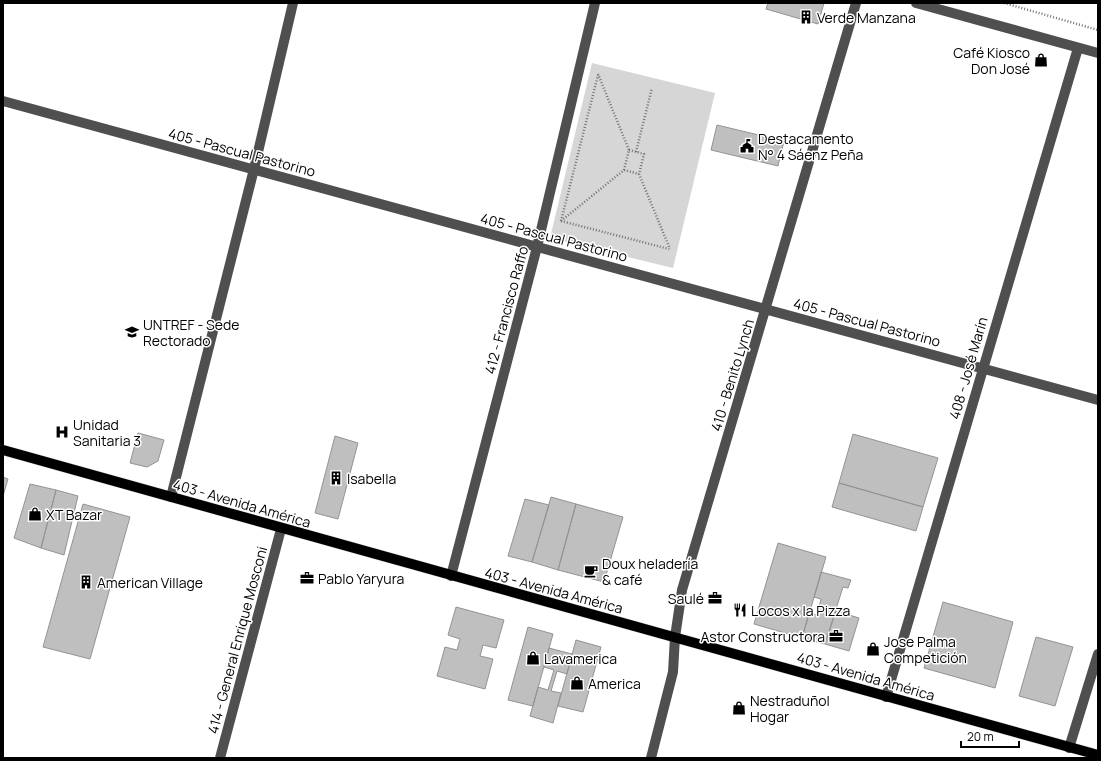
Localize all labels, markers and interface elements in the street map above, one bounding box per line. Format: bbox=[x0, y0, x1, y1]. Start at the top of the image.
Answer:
place label: Verde Manzana bbox=[817, 8, 916, 27]
building icon: Verde Manzana bbox=[798, 9, 814, 25]
place label: Café Kiosco Don José bbox=[953, 43, 1030, 78]
shop icon: Café Kiosco Don José bbox=[1033, 52, 1049, 68]
street label: 405 - Pascual Pastorino bbox=[166, 123, 318, 181]
place label: Destacamento N° 4 Sáenz Peña bbox=[758, 129, 863, 164]
public building icon: Destacamento N° 4 Sáenz Peña bbox=[739, 138, 755, 154]
street label: 405 - Pascual Pastorino bbox=[478, 208, 630, 266]
street label: 412 - Francisco Raffo bbox=[480, 244, 532, 376]
street label: 405 - Pascual Pastorino bbox=[791, 293, 943, 351]
place label: UNTREF - Sede Rectorado bbox=[143, 315, 239, 350]
street label: 408 - José Marín bbox=[944, 315, 992, 421]
street label: 410 - Benito Lynch bbox=[706, 317, 758, 433]
school or university icon: UNTREF - Sede Rectorado bbox=[124, 324, 140, 340]
place label: Unidad Sanitaria 3 bbox=[73, 415, 141, 450]
hospital icon: Unidad Sanitaria 3 bbox=[54, 424, 70, 440]
place label: Isabella bbox=[347, 469, 396, 488]
building icon: Isabella bbox=[328, 470, 344, 486]
street label: 403 - Avenida América bbox=[171, 474, 313, 532]
place label: XT Bazar bbox=[46, 505, 102, 524]
shop icon: XT Bazar bbox=[27, 506, 43, 522]
street label: 414 - General Enrique Mosconi bbox=[203, 544, 271, 736]
place label: Doux heladería & café bbox=[602, 554, 698, 589]
street label: 403 - Avenida América bbox=[483, 562, 625, 618]
cafe icon: Doux heladería & café bbox=[583, 563, 599, 579]
place label: Pablo Yaryura bbox=[318, 569, 404, 588]
office icon: Pablo Yaryura bbox=[299, 570, 315, 586]
place label: American Village bbox=[97, 573, 203, 592]
building icon: American Village bbox=[78, 574, 94, 590]
place label: Saulé bbox=[668, 589, 704, 608]
office icon: Saulé bbox=[707, 590, 723, 606]
place label: Locos x la Pizza bbox=[751, 601, 850, 620]
restaurant icon: Locos x la Pizza bbox=[732, 602, 748, 618]
place label: Astor Constructora bbox=[700, 627, 825, 646]
office icon: Astor Constructora bbox=[828, 628, 844, 644]
place label: Jose Palma Competición bbox=[884, 632, 967, 667]
shop icon: Jose Palma Competición bbox=[865, 641, 881, 657]
street label: 403 - Avenida América bbox=[795, 647, 937, 705]
place label: Lavamerica bbox=[544, 649, 617, 668]
shop icon: Lavamerica bbox=[525, 650, 541, 666]
place label: America bbox=[588, 674, 641, 693]
shop icon: America bbox=[569, 675, 585, 691]
place label: Nestraduñol Hogar bbox=[750, 691, 830, 726]
shop icon: Nestraduñol Hogar bbox=[731, 700, 747, 716]
scale bar bbox=[961, 723, 1019, 749]
text: 20 m bbox=[967, 728, 994, 745]

